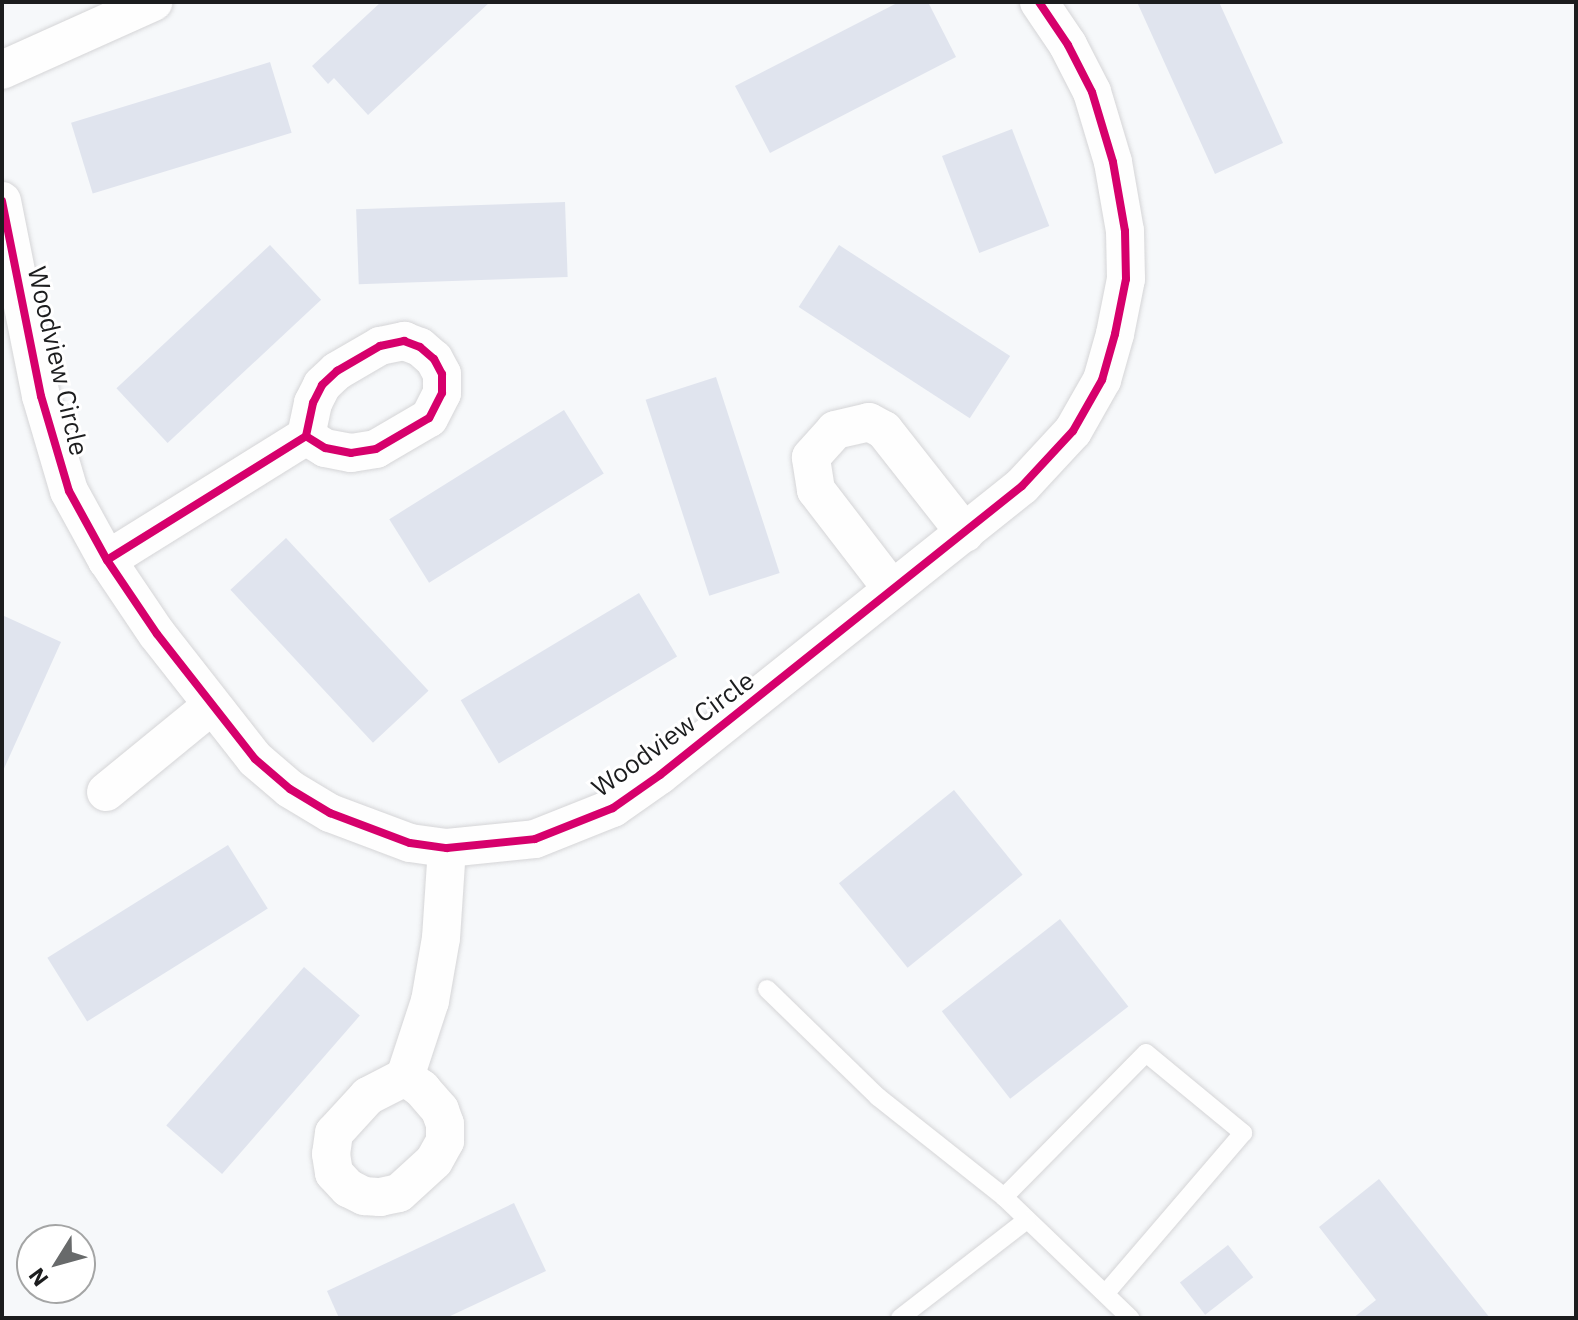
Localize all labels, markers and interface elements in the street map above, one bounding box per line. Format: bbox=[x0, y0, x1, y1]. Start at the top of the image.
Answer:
street label: Woodview Circle bbox=[21, 263, 95, 459]
street label: Woodview Circle bbox=[586, 665, 760, 803]
north arrow bbox=[16, 1224, 96, 1304]
text: N bbox=[22, 1262, 54, 1293]

